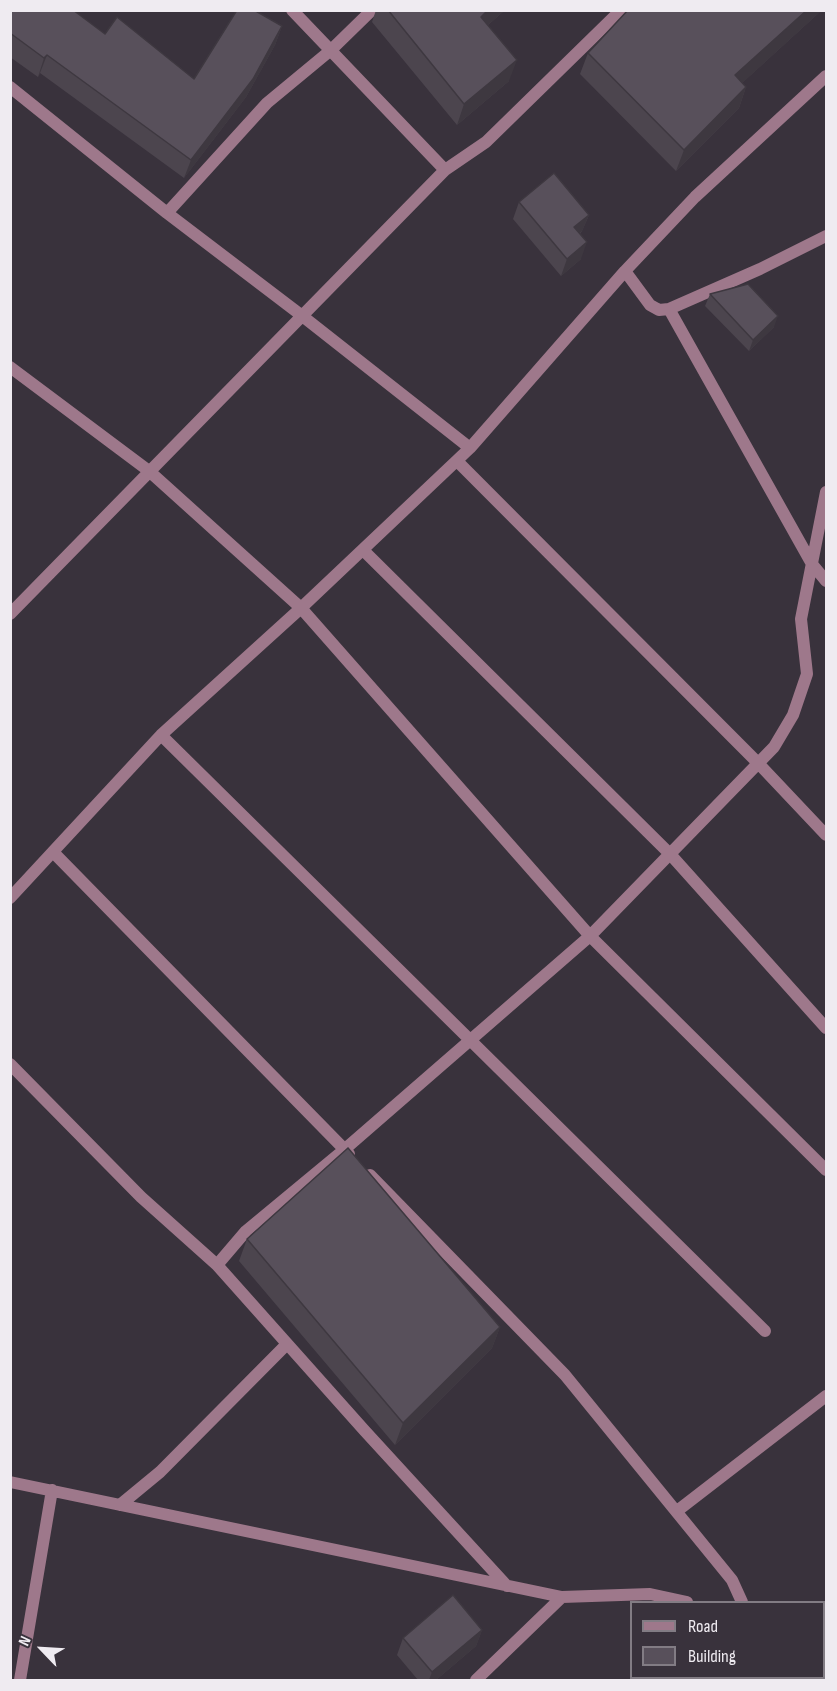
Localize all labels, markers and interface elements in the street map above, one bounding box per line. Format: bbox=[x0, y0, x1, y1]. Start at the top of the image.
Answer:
legend bbox=[630, 1601, 825, 1679]
text: Road bbox=[688, 1616, 718, 1637]
north arrow bbox=[12, 1619, 72, 1679]
text: N bbox=[15, 1633, 36, 1649]
text: Building bbox=[688, 1646, 736, 1667]

